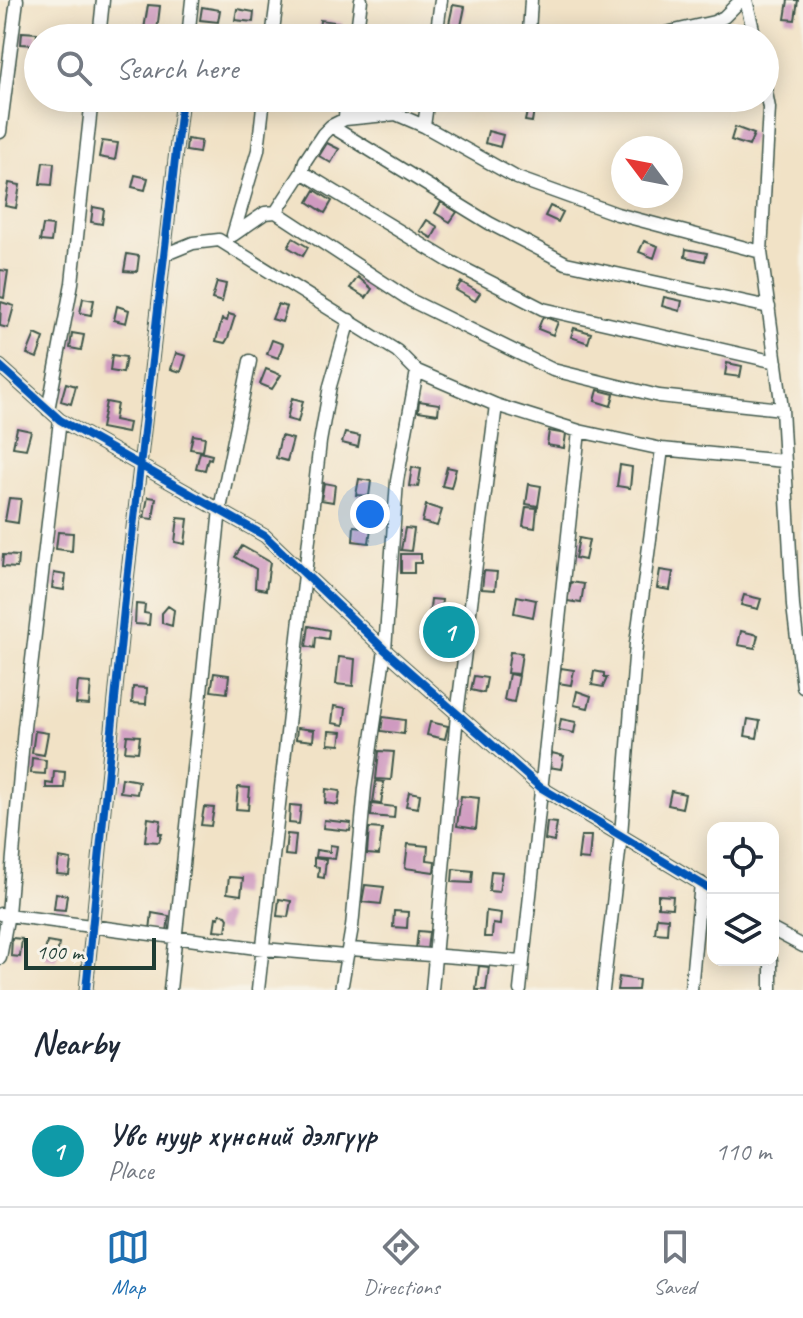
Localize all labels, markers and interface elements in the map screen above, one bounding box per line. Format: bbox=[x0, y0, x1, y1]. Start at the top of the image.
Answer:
search box bbox=[24, 24, 779, 112]
icon: search bbox=[52, 46, 96, 90]
text: Search here bbox=[116, 49, 238, 87]
north arrow bbox=[611, 136, 683, 208]
your location bbox=[350, 494, 390, 534]
pin: 1 bbox=[423, 602, 475, 662]
map controls bbox=[707, 822, 779, 966]
button: locate bbox=[707, 822, 779, 894]
button: layers bbox=[707, 894, 779, 966]
scale bar bbox=[24, 934, 156, 970]
text: 100 m bbox=[36, 938, 83, 966]
text: Nearby bbox=[32, 1021, 118, 1064]
text: Увс нуур хүнсний дэлгүүр bbox=[108, 1116, 376, 1154]
text: 1 bbox=[52, 1135, 64, 1168]
text: 110 m bbox=[715, 1135, 771, 1168]
text: Place bbox=[108, 1154, 154, 1187]
tab: Map bbox=[106, 1225, 150, 1301]
tab: Directions bbox=[363, 1225, 440, 1301]
tab: Saved bbox=[653, 1225, 697, 1301]

